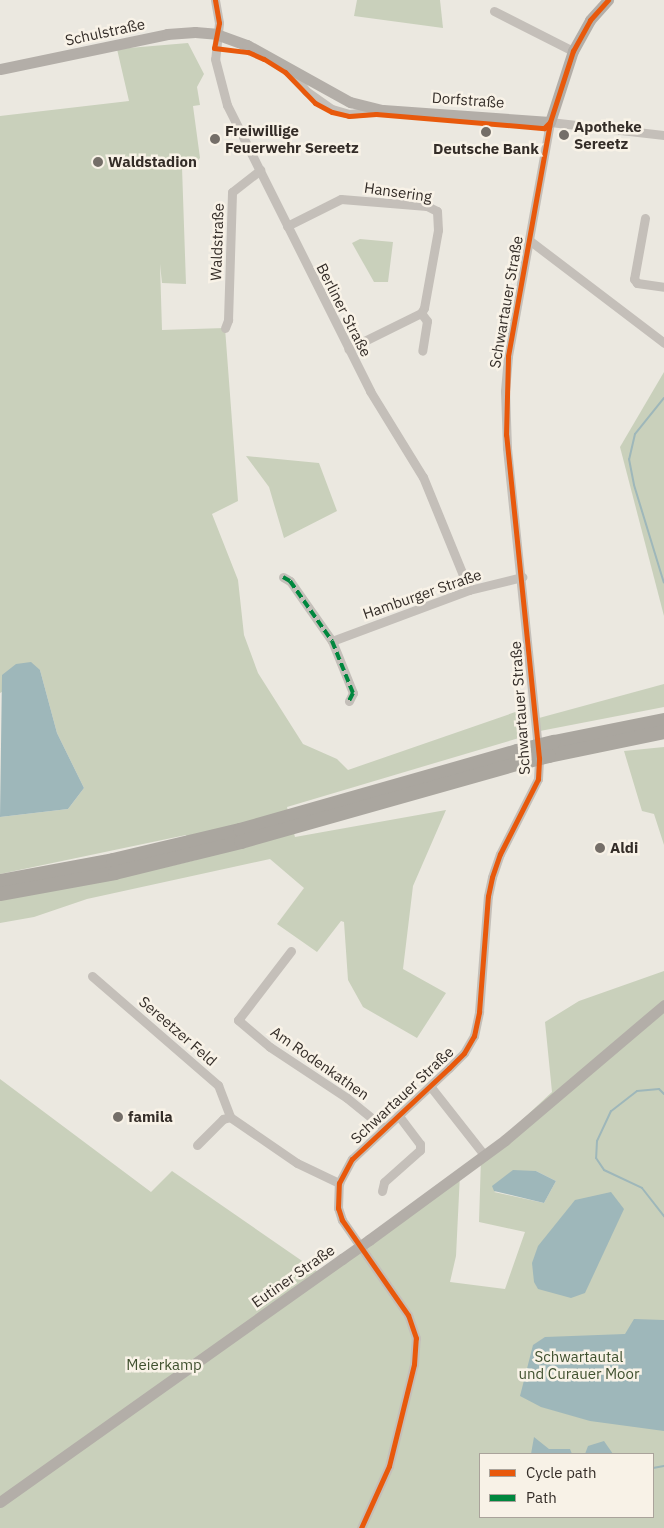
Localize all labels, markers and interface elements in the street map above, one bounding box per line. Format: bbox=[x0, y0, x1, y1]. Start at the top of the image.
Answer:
street label: Schulstraße bbox=[63, 15, 147, 49]
street label: Dorfstraße bbox=[431, 88, 505, 112]
place label: Apotheke Sereetz bbox=[574, 117, 642, 152]
place label: Freiwillige Feuerwehr Sereetz bbox=[225, 121, 359, 156]
marker: Deutsche Bank bbox=[480, 126, 492, 138]
marker: Apotheke Sereetz bbox=[558, 129, 570, 141]
marker: Freiwillige Feuerwehr Sereetz bbox=[209, 133, 221, 145]
place label: Deutsche Bank bbox=[433, 140, 539, 158]
place label: Waldstadion bbox=[108, 153, 197, 171]
marker: Waldstadion bbox=[92, 156, 104, 168]
street label: Hansering bbox=[363, 178, 433, 206]
street label: Waldstraße bbox=[207, 203, 227, 281]
street label: Schwartauer Straße bbox=[486, 234, 526, 370]
street label: Berliner Straße bbox=[313, 260, 375, 360]
street label: Hamburger Straße bbox=[360, 565, 484, 623]
street label: Schwartauer Straße bbox=[506, 641, 534, 775]
place label: Aldi bbox=[610, 839, 638, 857]
marker: Aldi bbox=[594, 842, 606, 854]
street label: Sereetzer Feld bbox=[135, 992, 221, 1070]
street label: Am Rodenkathen bbox=[267, 1022, 373, 1104]
street label: Schwartauer Straße bbox=[347, 1043, 457, 1147]
place label: famila bbox=[128, 1108, 173, 1126]
marker: famila bbox=[112, 1111, 124, 1123]
street label: Eutiner Straße bbox=[248, 1241, 338, 1311]
park label: Schwartautal und Curauer Moor bbox=[519, 1347, 639, 1382]
park label: Meierkamp bbox=[126, 1356, 202, 1374]
legend bbox=[479, 1453, 654, 1518]
text: Cycle path bbox=[526, 1463, 597, 1482]
text: Path bbox=[526, 1488, 557, 1507]

